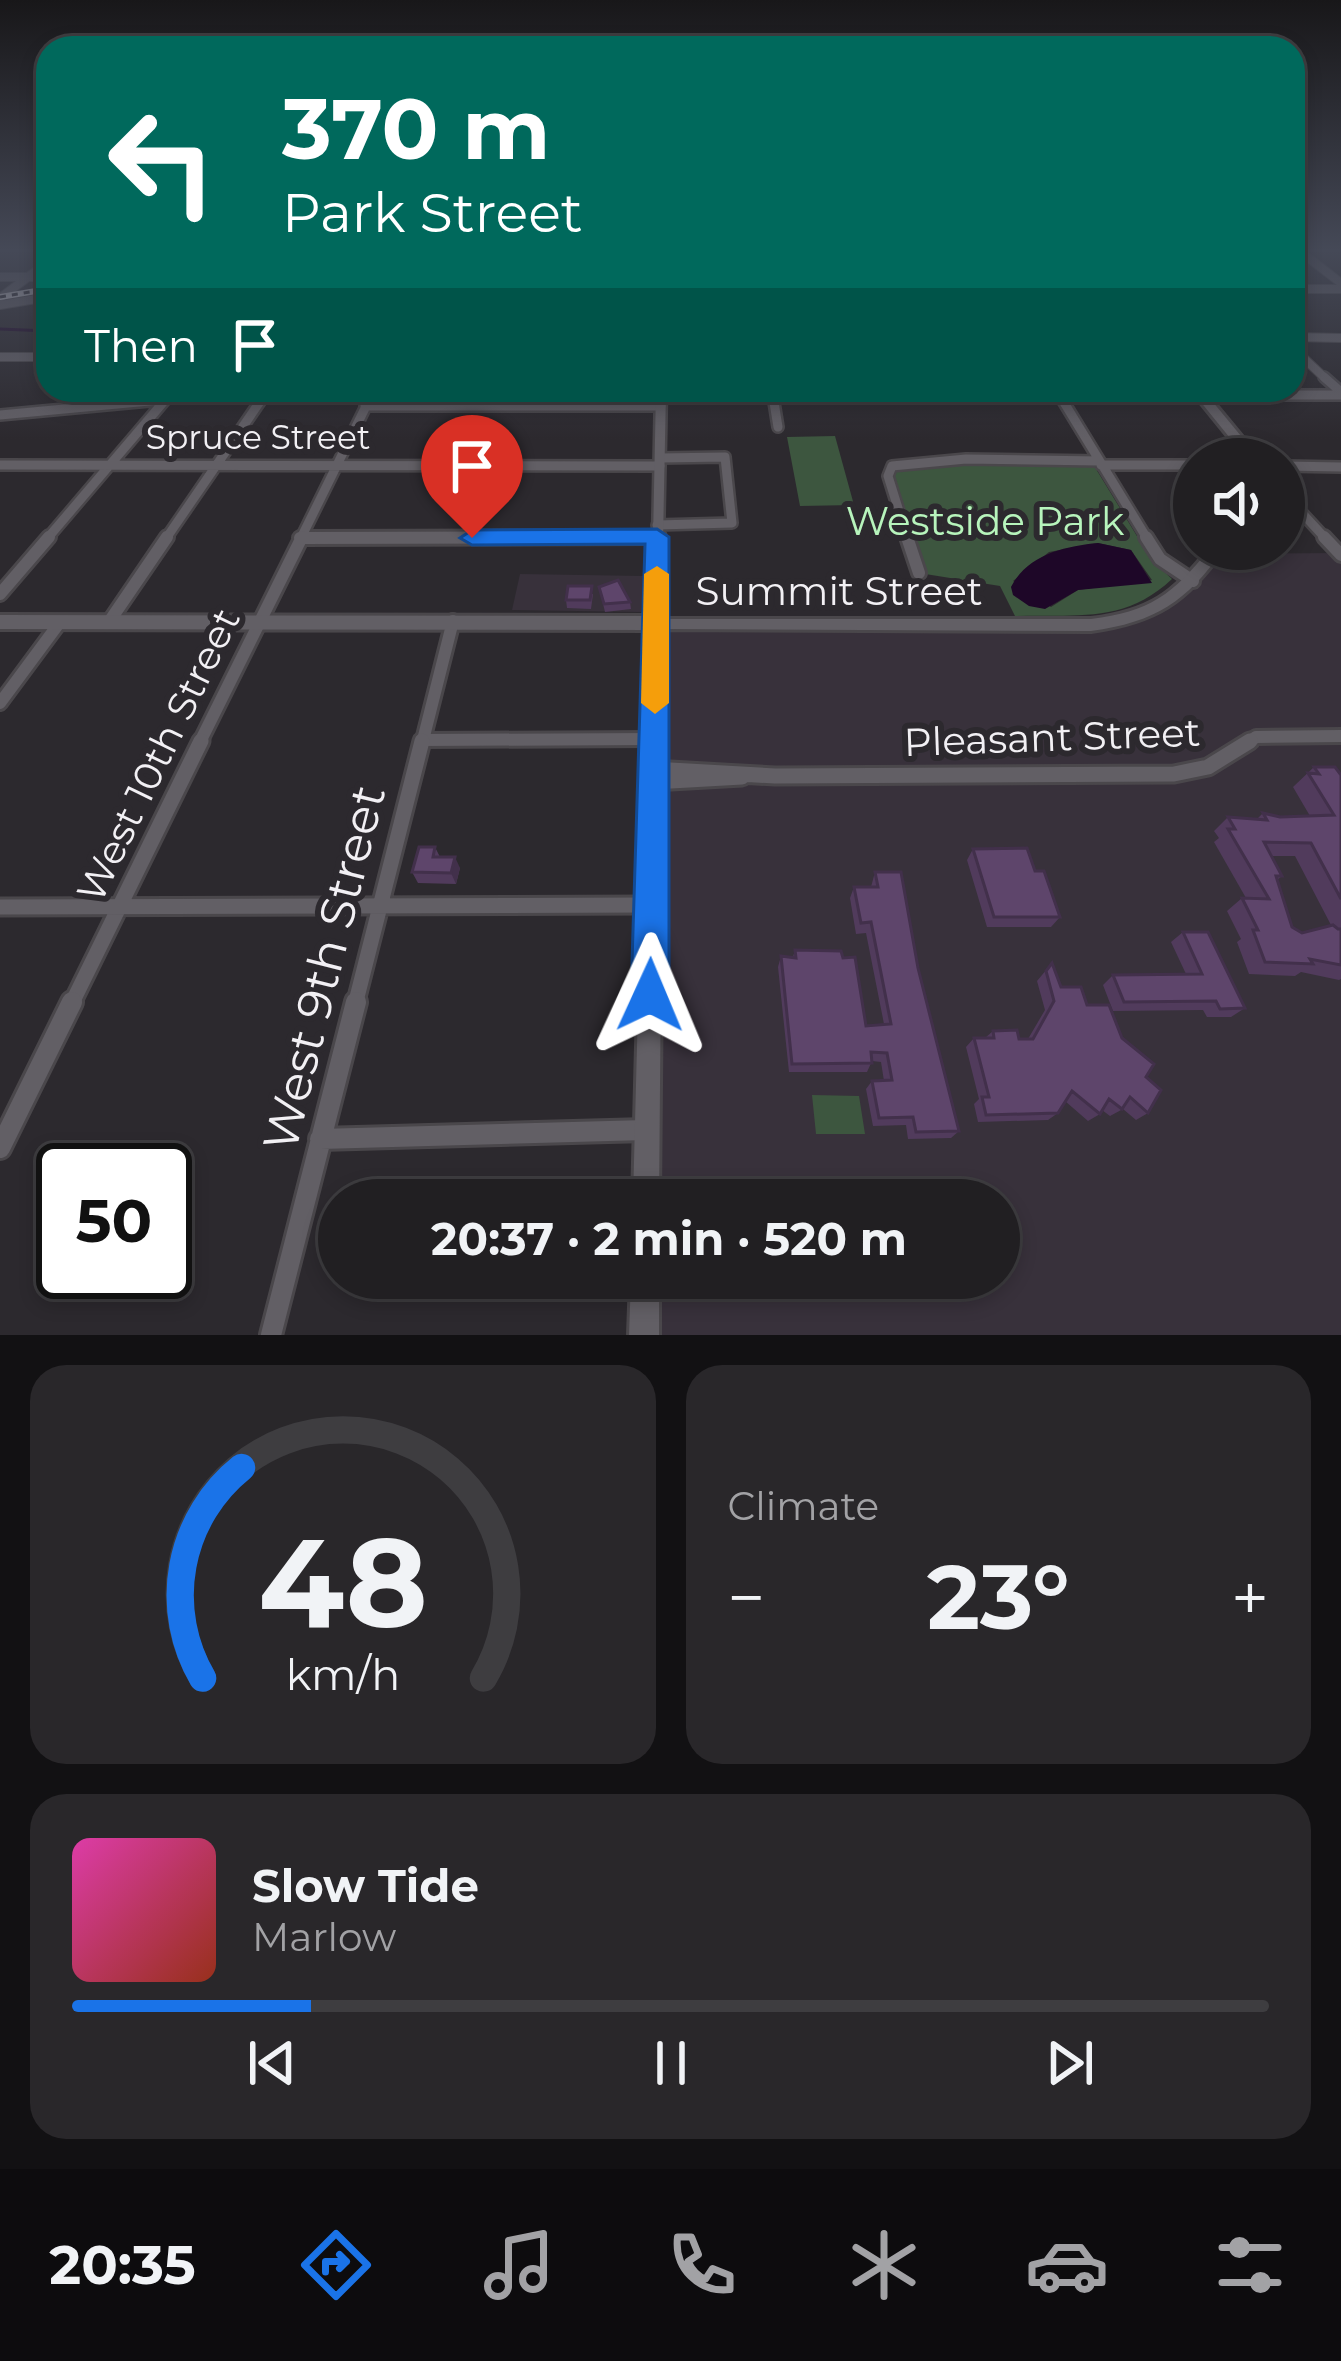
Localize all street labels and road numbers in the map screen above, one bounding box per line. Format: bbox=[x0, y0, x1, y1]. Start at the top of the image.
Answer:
street label: Spruce Street bbox=[146, 417, 370, 457]
street label: Summit Street bbox=[695, 567, 983, 615]
street label: West 10th Street bbox=[66, 600, 250, 910]
street label: Pleasant Street bbox=[903, 708, 1201, 766]
street label: West 9th Street bbox=[251, 779, 397, 1157]

